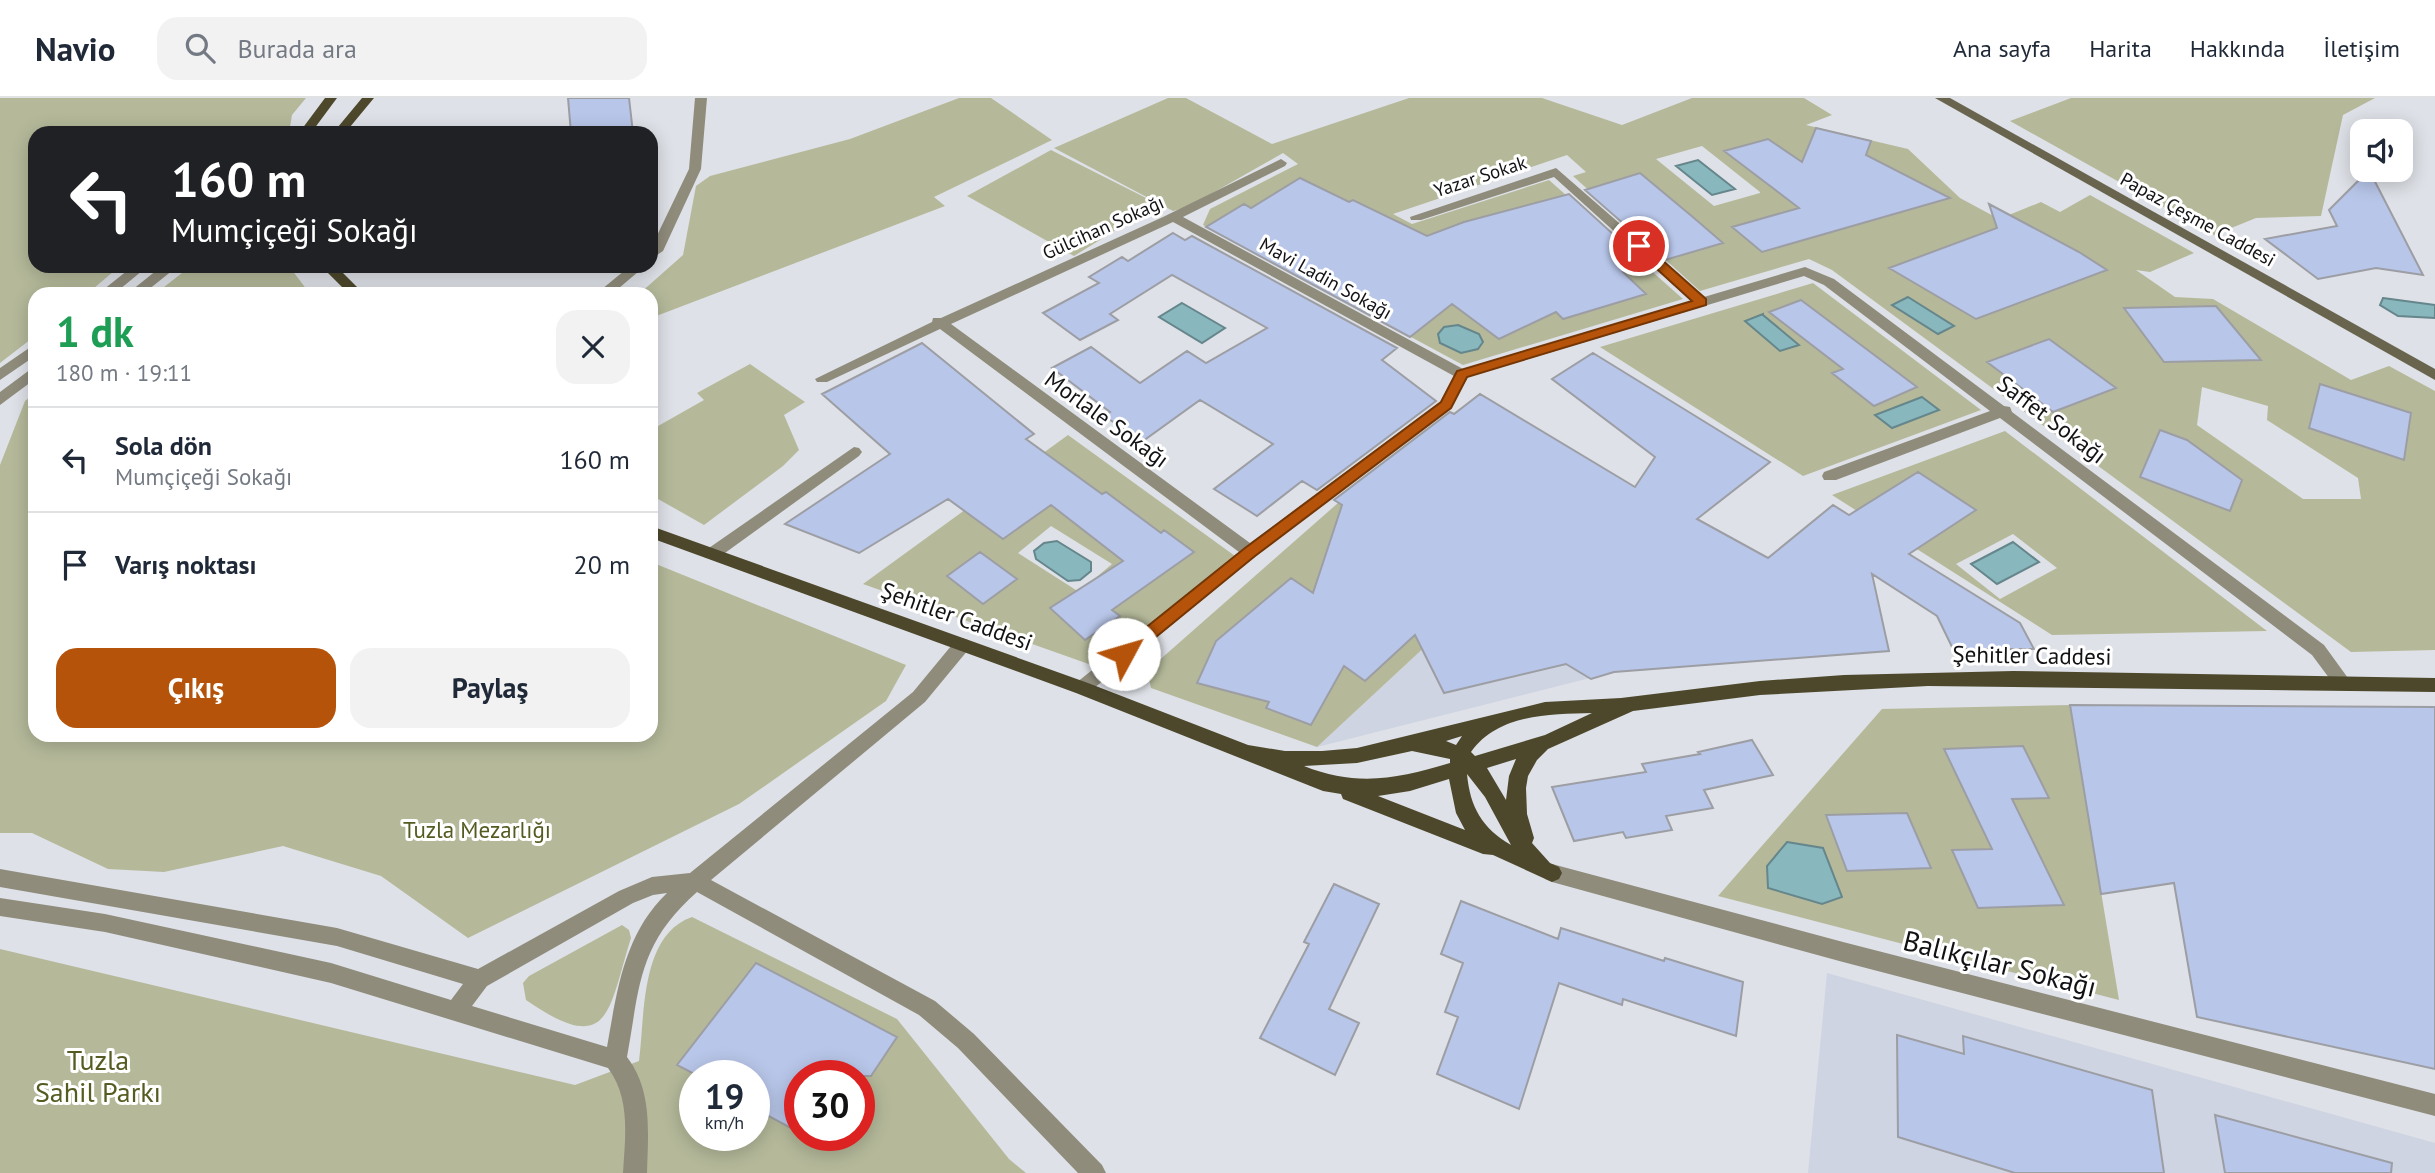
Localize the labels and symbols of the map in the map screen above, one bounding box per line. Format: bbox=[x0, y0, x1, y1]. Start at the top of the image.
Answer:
street label: Yazar Sokak bbox=[1431, 150, 1529, 202]
street label: Papaz Çeşme Caddesi bbox=[2116, 167, 2280, 271]
street label: Gülcihan Sokağı bbox=[1039, 190, 1167, 264]
pin bbox=[1609, 216, 1669, 276]
street label: Mavi Ladin Sokağı bbox=[1256, 232, 1396, 324]
street label: Morlale Sokağı bbox=[1039, 364, 1175, 474]
street label: Saffet Sokağı bbox=[1992, 369, 2112, 469]
street label: Şehitler Caddesi bbox=[877, 575, 1037, 657]
position arrow bbox=[1087, 617, 1161, 691]
street label: Şehitler Caddesi bbox=[1952, 639, 2112, 671]
park label: Tuzla Mezarlığı bbox=[403, 815, 551, 844]
street label: Balıkçılar Sokağı bbox=[1900, 921, 2100, 1005]
park label: Tuzla Sahil Parkı bbox=[35, 1041, 161, 1110]
speed limit sign: 30 bbox=[784, 1060, 875, 1151]

